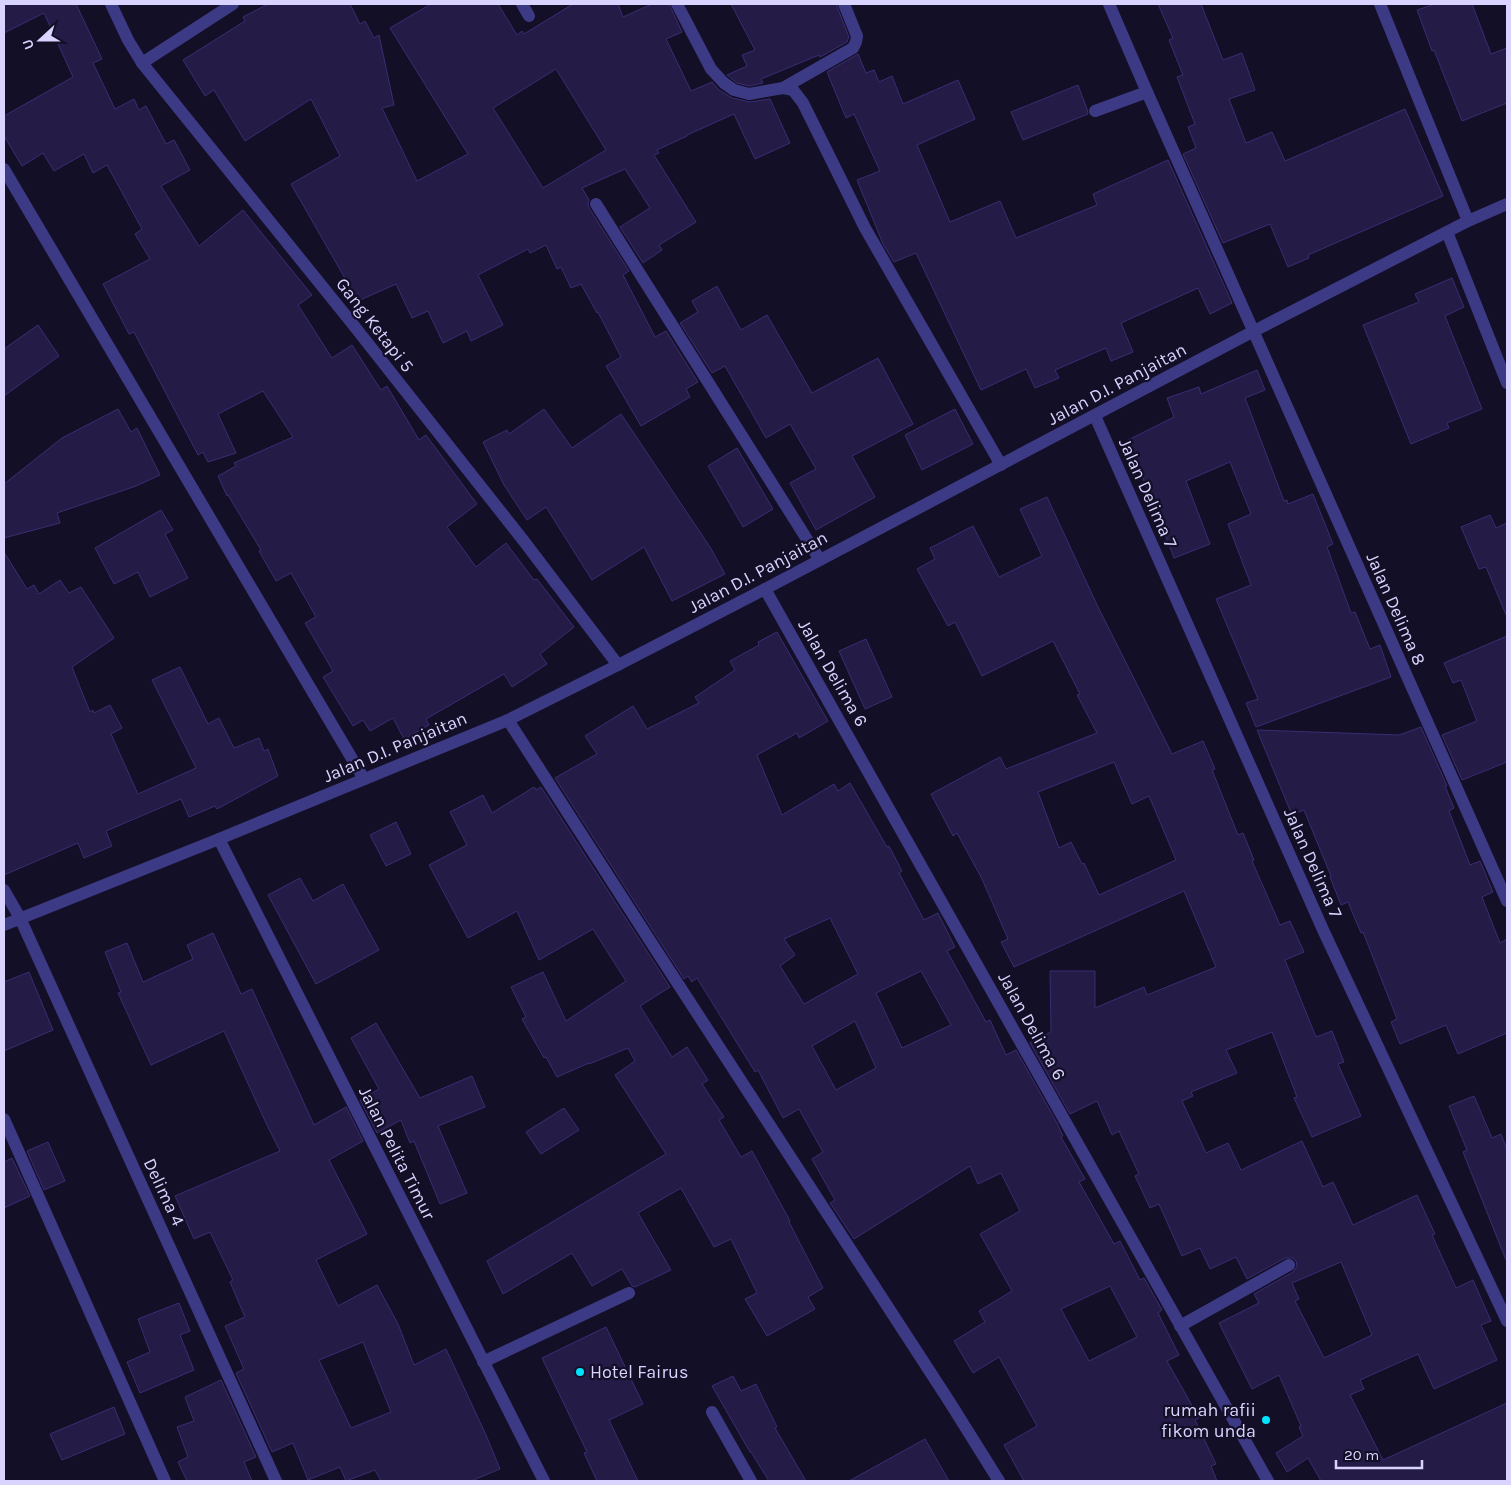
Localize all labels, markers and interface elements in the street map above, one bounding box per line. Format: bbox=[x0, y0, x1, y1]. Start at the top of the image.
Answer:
north arrow bbox=[15, 15, 65, 65]
text: U bbox=[19, 37, 38, 52]
street label: Gang Ketapi 5 bbox=[331, 273, 419, 377]
street label: Jalan D.I. Panjaitan bbox=[1044, 338, 1190, 430]
street label: Jalan Delima 7 bbox=[1114, 435, 1182, 552]
street label: Jalan D.I. Panjaitan bbox=[685, 526, 831, 618]
street label: Jalan Delima 8 bbox=[1361, 549, 1431, 669]
street label: Jalan Delima 6 bbox=[793, 615, 873, 731]
street label: Jalan D.I. Panjaitan bbox=[320, 707, 470, 787]
street label: Jalan Delima 7 bbox=[1279, 805, 1347, 922]
street label: Jalan Delima 6 bbox=[993, 968, 1071, 1084]
street label: Jalan Pelita Timur bbox=[354, 1083, 440, 1224]
street label: Delima 4 bbox=[139, 1154, 189, 1230]
place label: Hotel Fairus bbox=[590, 1361, 688, 1383]
marker: Hotel Fairus bbox=[574, 1366, 586, 1378]
place label: rumah rafii fikom unda bbox=[1161, 1399, 1256, 1442]
marker: rumah rafii fikom unda bbox=[1260, 1414, 1272, 1426]
scale bar bbox=[1336, 1438, 1422, 1470]
text: 20 m bbox=[1344, 1446, 1379, 1464]

